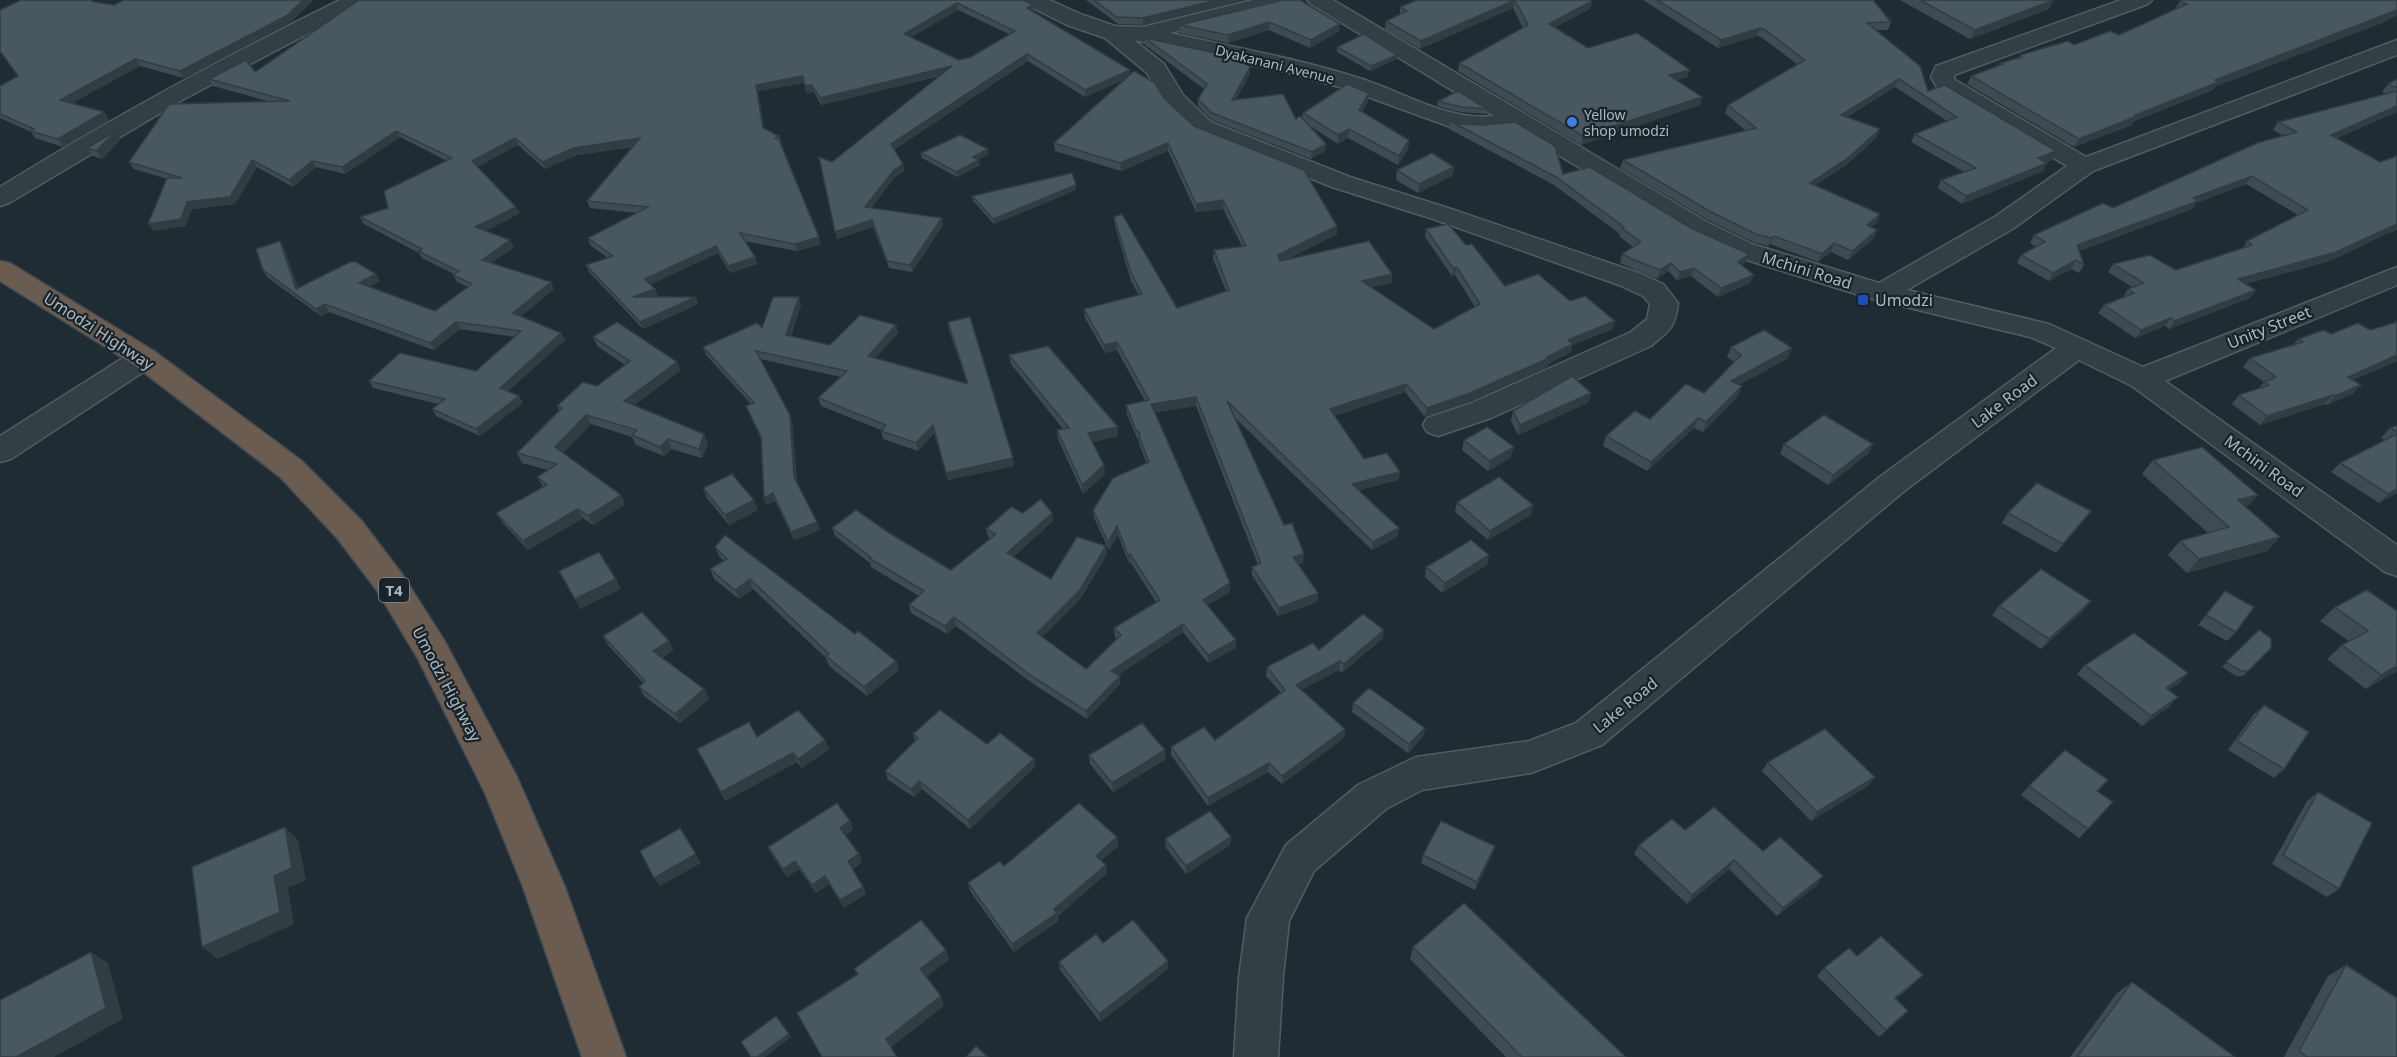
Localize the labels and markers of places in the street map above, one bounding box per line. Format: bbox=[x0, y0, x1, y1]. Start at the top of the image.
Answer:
place label: Yellow shop umodzi bbox=[1584, 105, 1669, 140]
marker: Yellow shop umodzi bbox=[1565, 115, 1579, 129]
place label: Umodzi bbox=[1875, 289, 1933, 311]
marker: Umodzi bbox=[1856, 293, 1870, 307]

